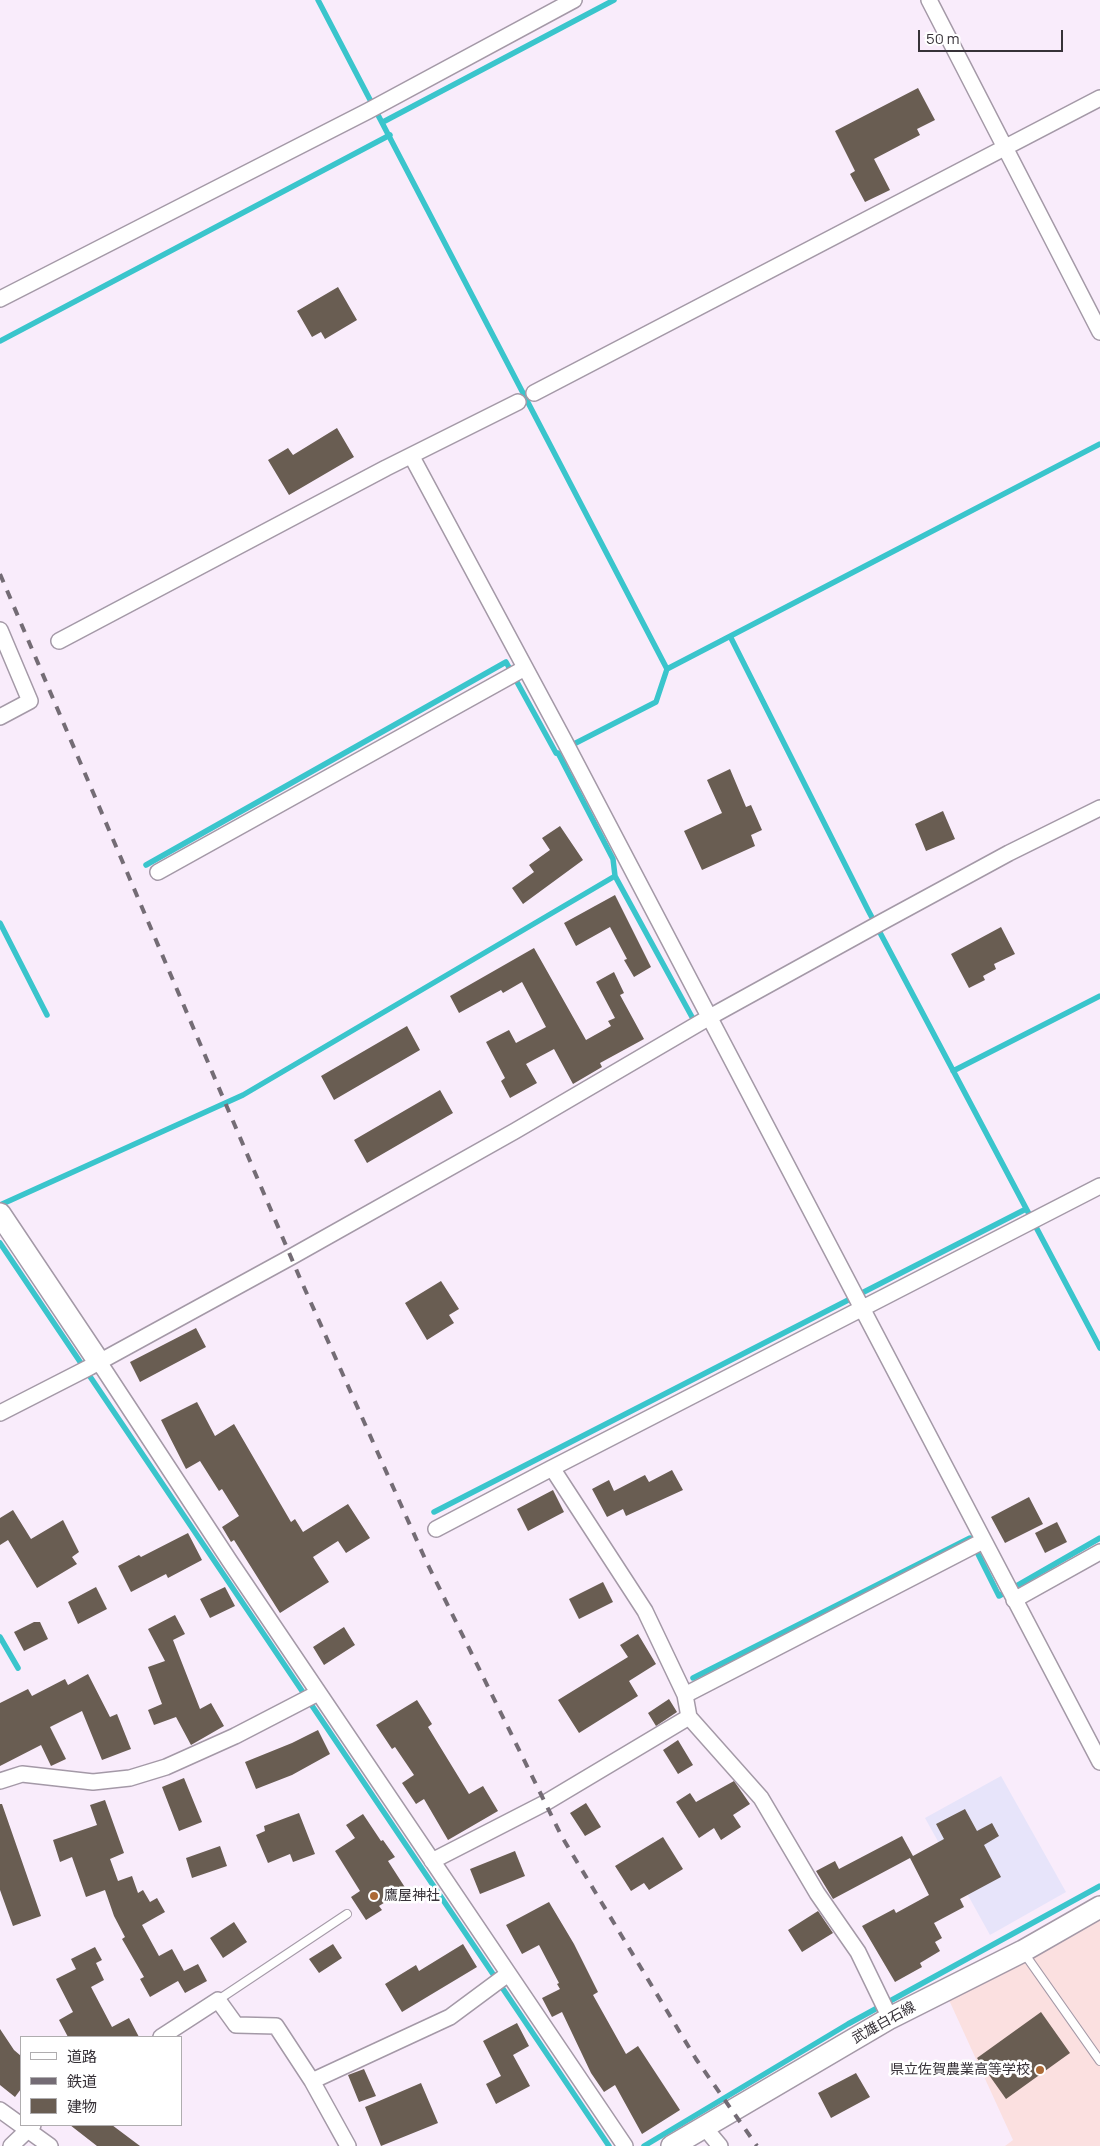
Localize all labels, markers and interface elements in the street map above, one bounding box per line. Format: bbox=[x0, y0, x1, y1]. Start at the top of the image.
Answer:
scale bar bbox=[920, 20, 1065, 52]
text: 50 m bbox=[926, 28, 960, 49]
place label: 鷹屋神社 bbox=[384, 1888, 440, 1904]
marker: 鷹屋神社 bbox=[368, 1890, 380, 1902]
street label: 武雄白石線 bbox=[849, 1999, 919, 2047]
legend bbox=[20, 2036, 182, 2126]
text: 道路 bbox=[67, 2046, 97, 2067]
place label: 県立佐賀農業高等学校 bbox=[890, 2062, 1030, 2078]
marker: 県立佐賀農業高等学校 bbox=[1034, 2064, 1046, 2076]
text: 鉄道 bbox=[67, 2071, 97, 2092]
text: 建物 bbox=[67, 2096, 97, 2117]

